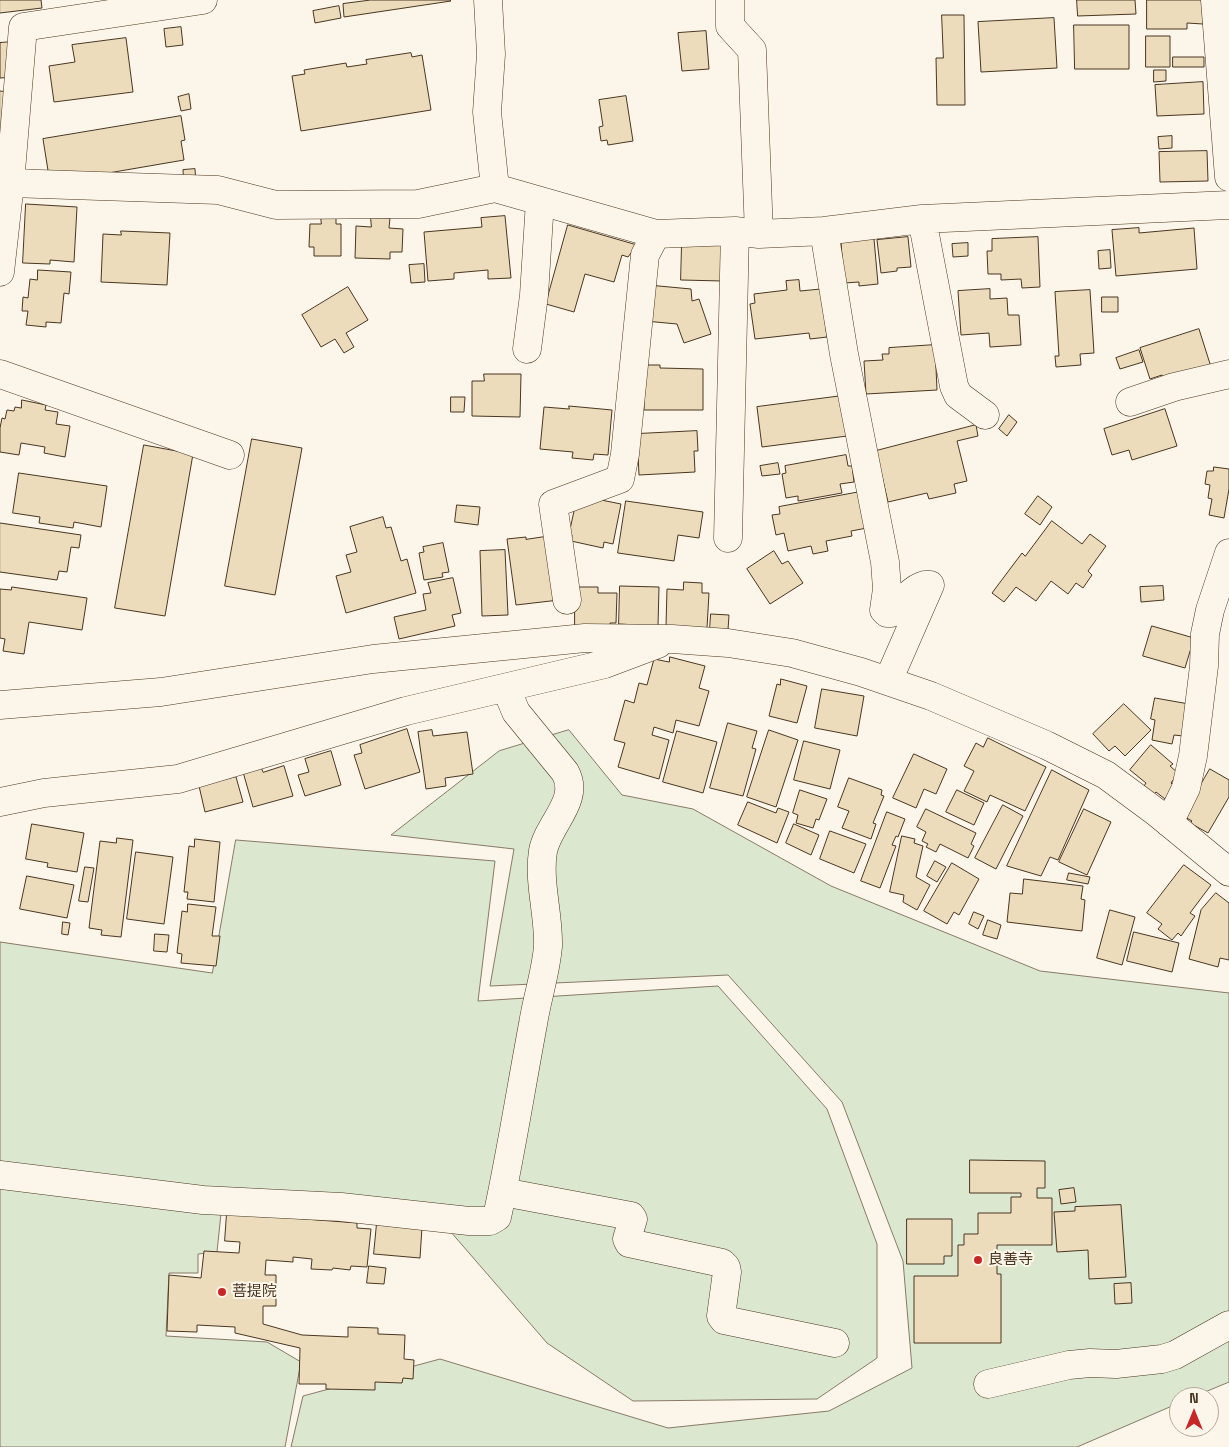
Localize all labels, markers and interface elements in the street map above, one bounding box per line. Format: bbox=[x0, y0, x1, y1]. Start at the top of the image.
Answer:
place label: 良善寺 bbox=[988, 1251, 1033, 1269]
marker: 良善寺 bbox=[972, 1254, 984, 1266]
place label: 菩提院 bbox=[232, 1283, 277, 1301]
marker: 菩提院 bbox=[216, 1286, 228, 1298]
north arrow bbox=[1169, 1387, 1219, 1437]
text: N bbox=[1189, 1389, 1199, 1407]

